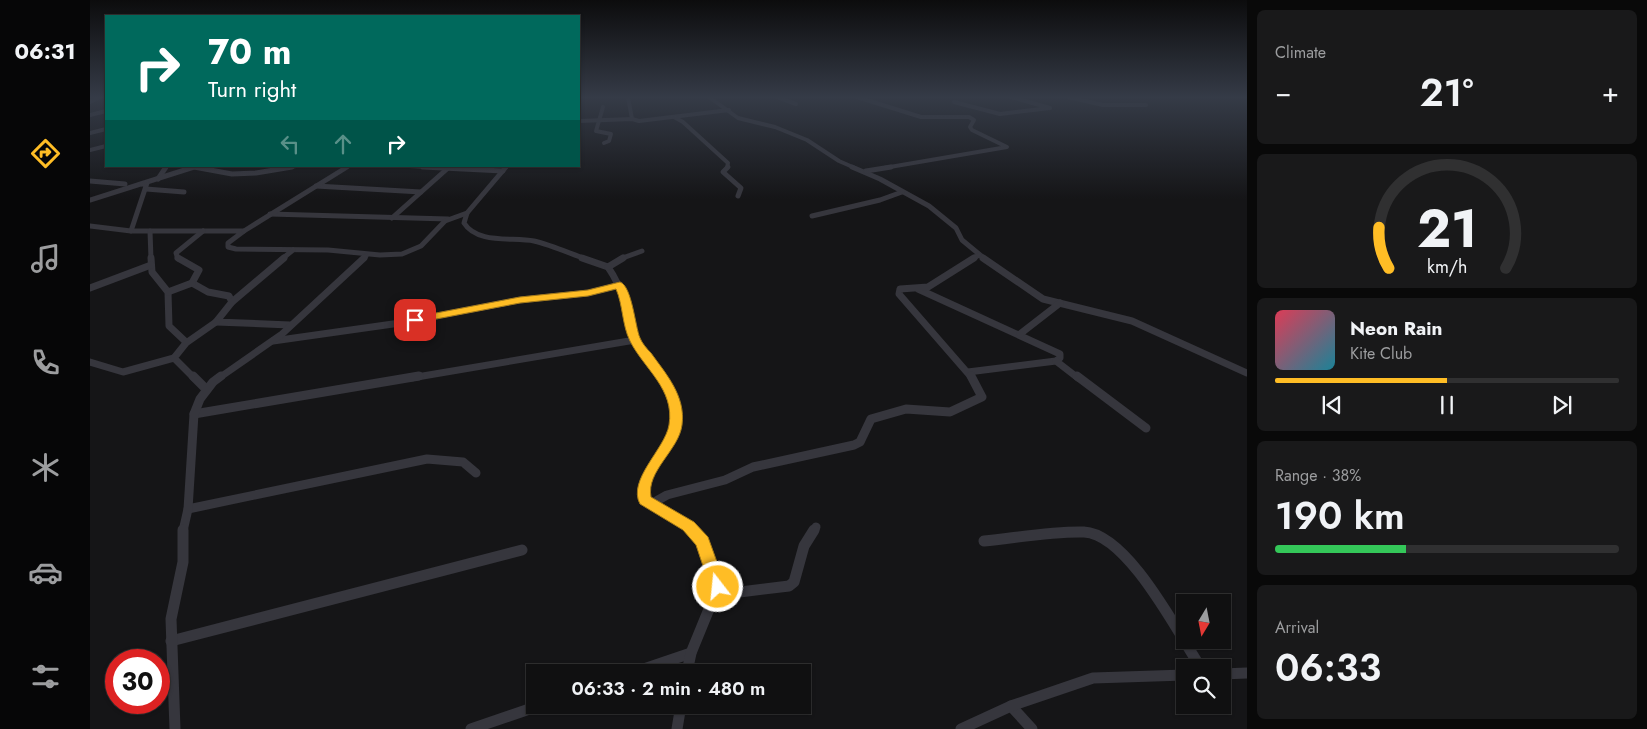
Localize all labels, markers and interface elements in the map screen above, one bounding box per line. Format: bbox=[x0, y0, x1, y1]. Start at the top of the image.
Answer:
text: 70 m bbox=[208, 27, 291, 77]
text: 06:31 bbox=[14, 35, 76, 67]
icon: right bbox=[125, 35, 190, 100]
text: Climate bbox=[1275, 41, 1326, 64]
text: 21° bbox=[1420, 65, 1473, 120]
text: − bbox=[1275, 72, 1292, 113]
text: + bbox=[1602, 72, 1619, 113]
text: Turn right bbox=[208, 73, 296, 105]
icon: left bbox=[276, 130, 304, 158]
icon: ahead bbox=[329, 130, 357, 158]
icon: right bbox=[382, 130, 410, 158]
icon: directions bbox=[28, 136, 63, 171]
text: 21 bbox=[1417, 191, 1477, 267]
icon: music bbox=[28, 241, 63, 276]
text: km/h bbox=[1427, 254, 1467, 280]
pin bbox=[394, 299, 436, 341]
icon: arrive bbox=[401, 306, 429, 334]
text: Neon Rain bbox=[1350, 315, 1443, 342]
text: Kite Club bbox=[1350, 342, 1412, 365]
icon: phone bbox=[28, 345, 63, 380]
icon: previous bbox=[1318, 391, 1346, 419]
icon: pause bbox=[1433, 391, 1461, 419]
icon: next bbox=[1548, 391, 1576, 419]
icon: climate bbox=[28, 450, 63, 485]
text: Range · 38% bbox=[1275, 464, 1361, 487]
text: 190 km bbox=[1275, 488, 1405, 543]
icon: car bbox=[28, 555, 63, 590]
position arrow bbox=[691, 560, 743, 612]
north arrow bbox=[1176, 594, 1231, 649]
map controls bbox=[1176, 594, 1231, 714]
text: Arrival bbox=[1275, 616, 1319, 639]
text: 06:33 bbox=[1275, 640, 1381, 695]
speed limit sign: 30 bbox=[105, 649, 170, 714]
icon: filters bbox=[28, 659, 63, 694]
button: search bbox=[1176, 659, 1231, 714]
text: 06:33 · 2 min · 480 m bbox=[572, 675, 765, 702]

